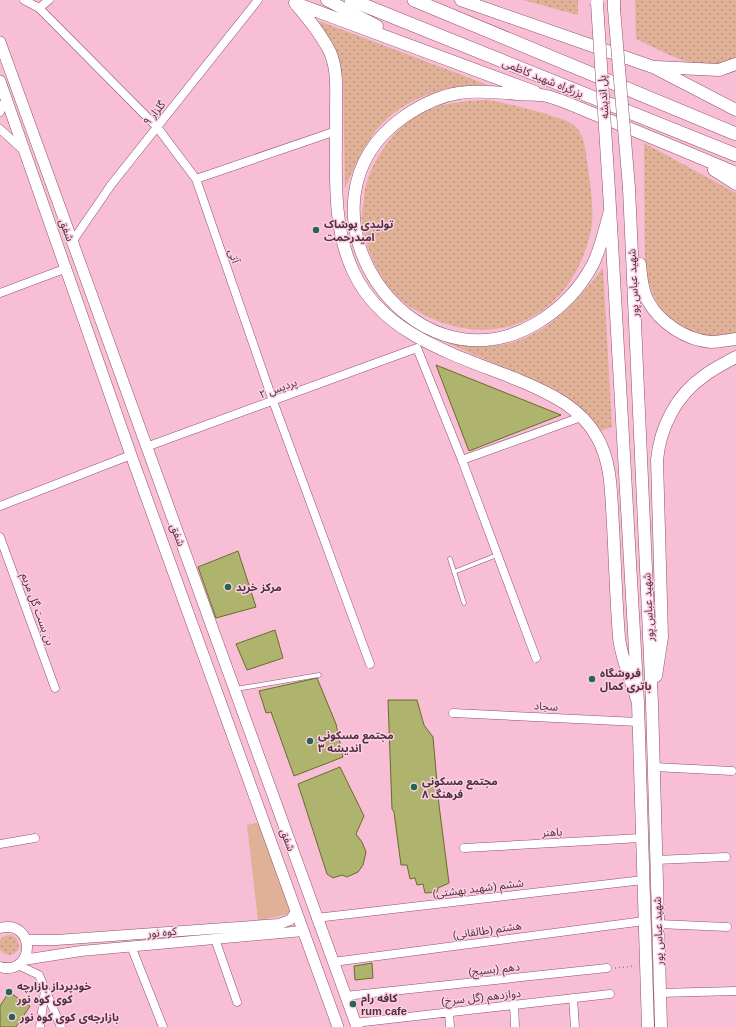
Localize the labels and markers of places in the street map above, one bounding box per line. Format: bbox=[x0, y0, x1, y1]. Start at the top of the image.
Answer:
place label: تولیدی پوشاک امیدرحمت bbox=[324, 218, 394, 244]
marker: تولیدی پوشاک امیدرحمت bbox=[311, 225, 321, 235]
place label: مرکز خرید bbox=[236, 581, 282, 594]
marker: مرکز خرید bbox=[223, 582, 233, 592]
place label: فروشگاه باتری کمال bbox=[600, 667, 651, 693]
marker: فروشگاه باتری کمال bbox=[587, 674, 597, 684]
place label: مجتمع مسکونی اندیشه ۳ bbox=[318, 729, 394, 755]
marker: مجتمع مسکونی اندیشه ۳ bbox=[305, 736, 315, 746]
place label: مجتمع مسکونی فرهنگ ۸ bbox=[422, 775, 498, 801]
marker: مجتمع مسکونی فرهنگ ۸ bbox=[409, 782, 419, 792]
place label: خودپرداز بازارچه کوی کوه نور bbox=[16, 980, 92, 1006]
marker: خودپرداز بازارچه کوی کوه نور bbox=[4, 987, 14, 997]
place label: کافه رام rum cafe bbox=[361, 992, 407, 1017]
marker: کافه رام rum cafe bbox=[348, 999, 358, 1009]
place label: بازارچه‌ی کوی کوه نور bbox=[19, 1011, 119, 1025]
marker: بازارچه‌ی کوی کوه نور bbox=[7, 1012, 17, 1022]

